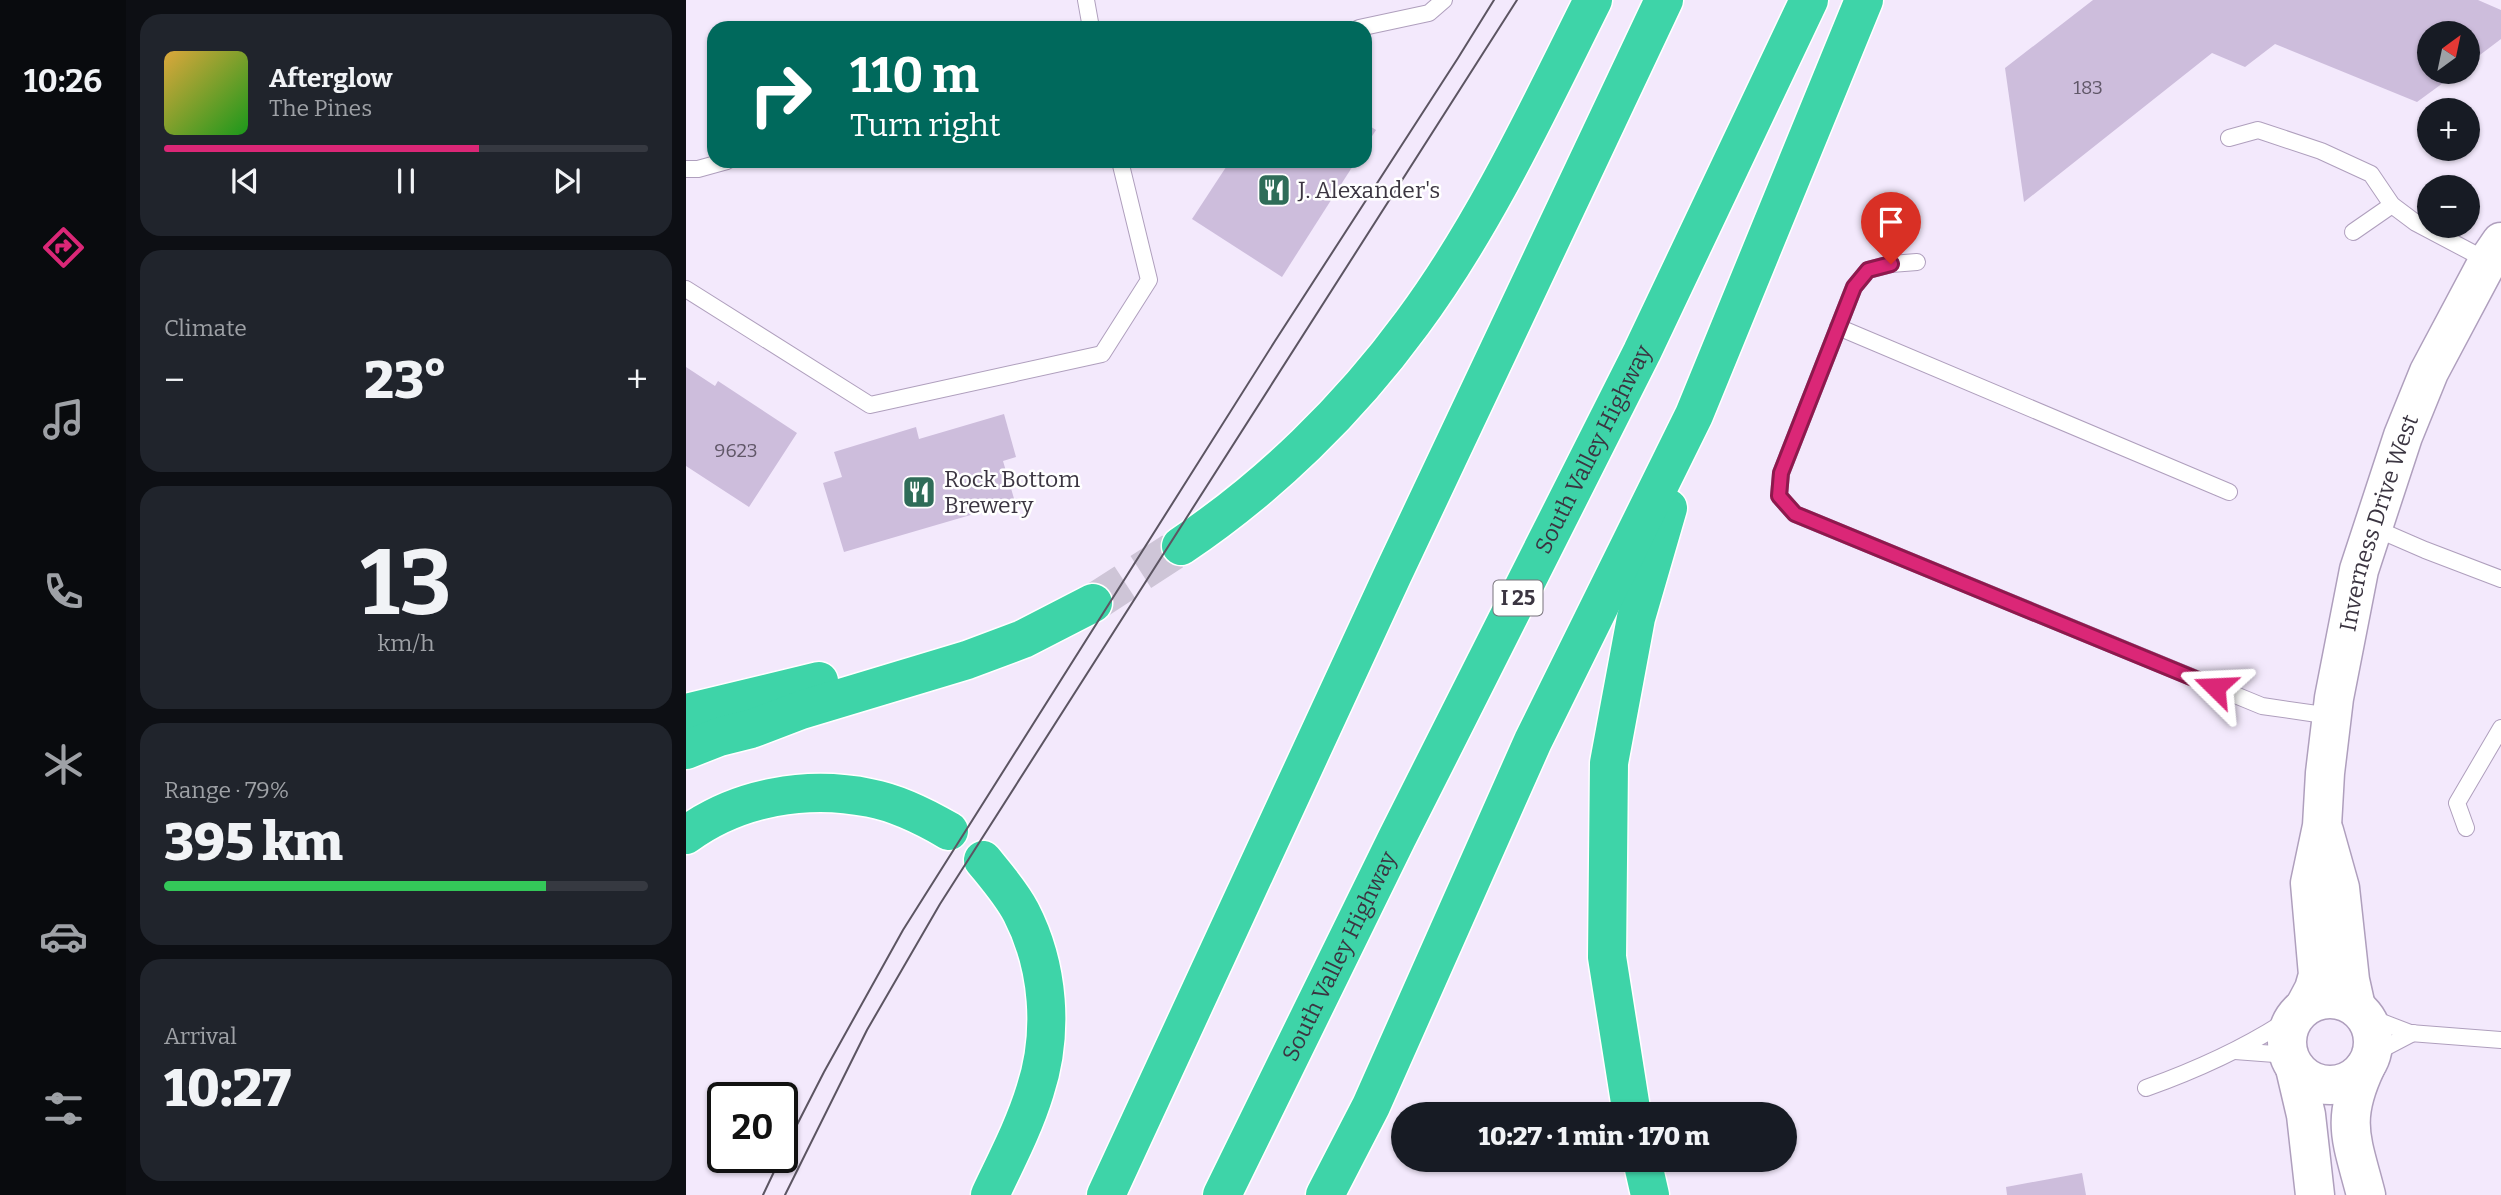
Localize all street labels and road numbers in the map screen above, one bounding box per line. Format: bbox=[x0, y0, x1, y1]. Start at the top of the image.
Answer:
street label: South Valley Highway bbox=[1529, 340, 1658, 558]
street label: Inverness Drive West bbox=[2333, 410, 2424, 634]
road number: I 25 bbox=[1494, 580, 1542, 616]
street label: South Valley Highway bbox=[1276, 846, 1403, 1066]

